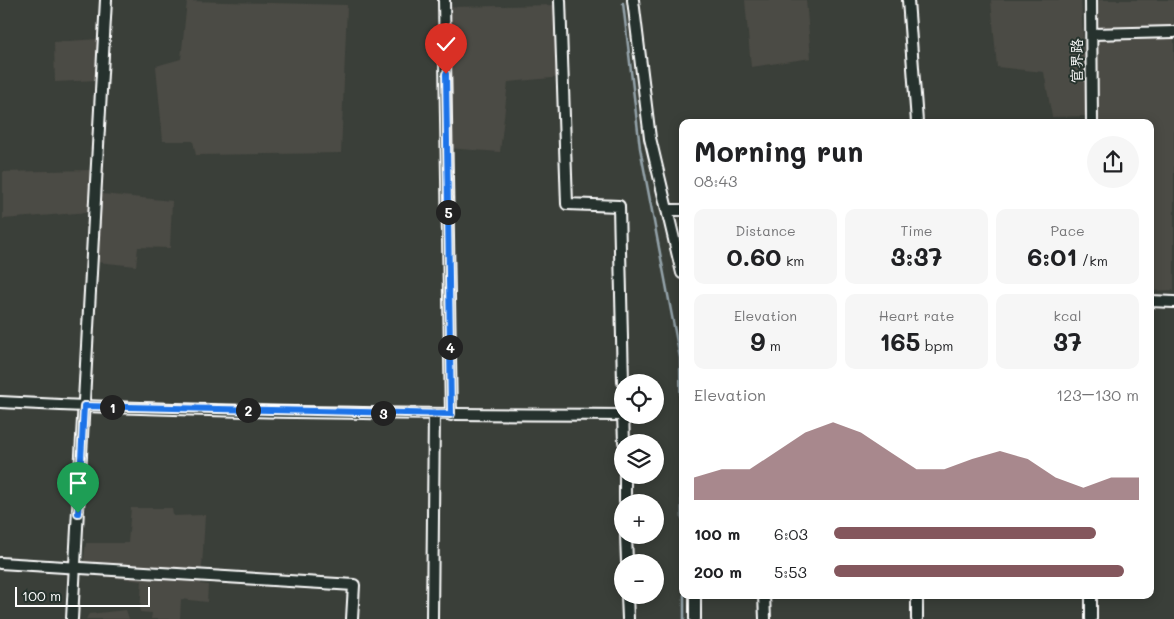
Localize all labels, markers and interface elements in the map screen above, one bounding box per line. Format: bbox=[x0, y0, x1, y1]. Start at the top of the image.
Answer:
pin bbox=[425, 23, 467, 74]
icon: check bbox=[432, 30, 460, 58]
street label: 官界路 bbox=[1066, 38, 1086, 84]
text: Morning run bbox=[694, 133, 863, 169]
button: share bbox=[1087, 136, 1139, 188]
text: 08:43 bbox=[694, 170, 737, 191]
pin: 5 bbox=[436, 200, 460, 224]
text: 5 bbox=[444, 203, 453, 222]
text: Distance bbox=[735, 221, 796, 240]
text: Time bbox=[901, 221, 932, 240]
text: Pace bbox=[1050, 221, 1085, 240]
text: 0.60 bbox=[726, 240, 781, 272]
text: 3:37 bbox=[891, 240, 942, 272]
text: 6:01 bbox=[1027, 240, 1077, 272]
text: km bbox=[781, 251, 805, 270]
text: /km bbox=[1077, 251, 1108, 270]
text: Elevation bbox=[734, 306, 797, 325]
text: Heart rate bbox=[879, 306, 954, 325]
text: kcal bbox=[1054, 306, 1081, 325]
text: 9 bbox=[750, 325, 765, 357]
text: 165 bbox=[879, 325, 920, 357]
text: 37 bbox=[1053, 325, 1082, 357]
pin: 4 bbox=[438, 334, 462, 360]
text: m bbox=[765, 336, 781, 355]
text: bpm bbox=[920, 336, 954, 355]
text: 4 bbox=[446, 338, 455, 357]
map controls bbox=[614, 374, 664, 604]
button: locate bbox=[614, 374, 664, 424]
text: Elevation bbox=[694, 384, 766, 405]
text: 123–130 m bbox=[1056, 384, 1139, 405]
pin: 1 bbox=[100, 394, 124, 420]
text: 1 bbox=[109, 398, 116, 417]
pin: 2 bbox=[236, 398, 260, 422]
pin: 3 bbox=[370, 400, 396, 426]
text: 2 bbox=[245, 401, 252, 420]
text: 3 bbox=[379, 404, 388, 423]
button: layers bbox=[614, 434, 664, 484]
pin bbox=[57, 462, 99, 513]
icon: arrive bbox=[64, 469, 92, 497]
button: + bbox=[614, 494, 664, 544]
text: 100 m bbox=[694, 523, 740, 544]
text: 6:03 bbox=[774, 523, 808, 544]
button: − bbox=[614, 554, 664, 604]
text: 200 m bbox=[694, 561, 742, 582]
text: 5:53 bbox=[774, 561, 807, 582]
scale bar bbox=[15, 584, 150, 607]
text: 100 m bbox=[22, 586, 61, 605]

